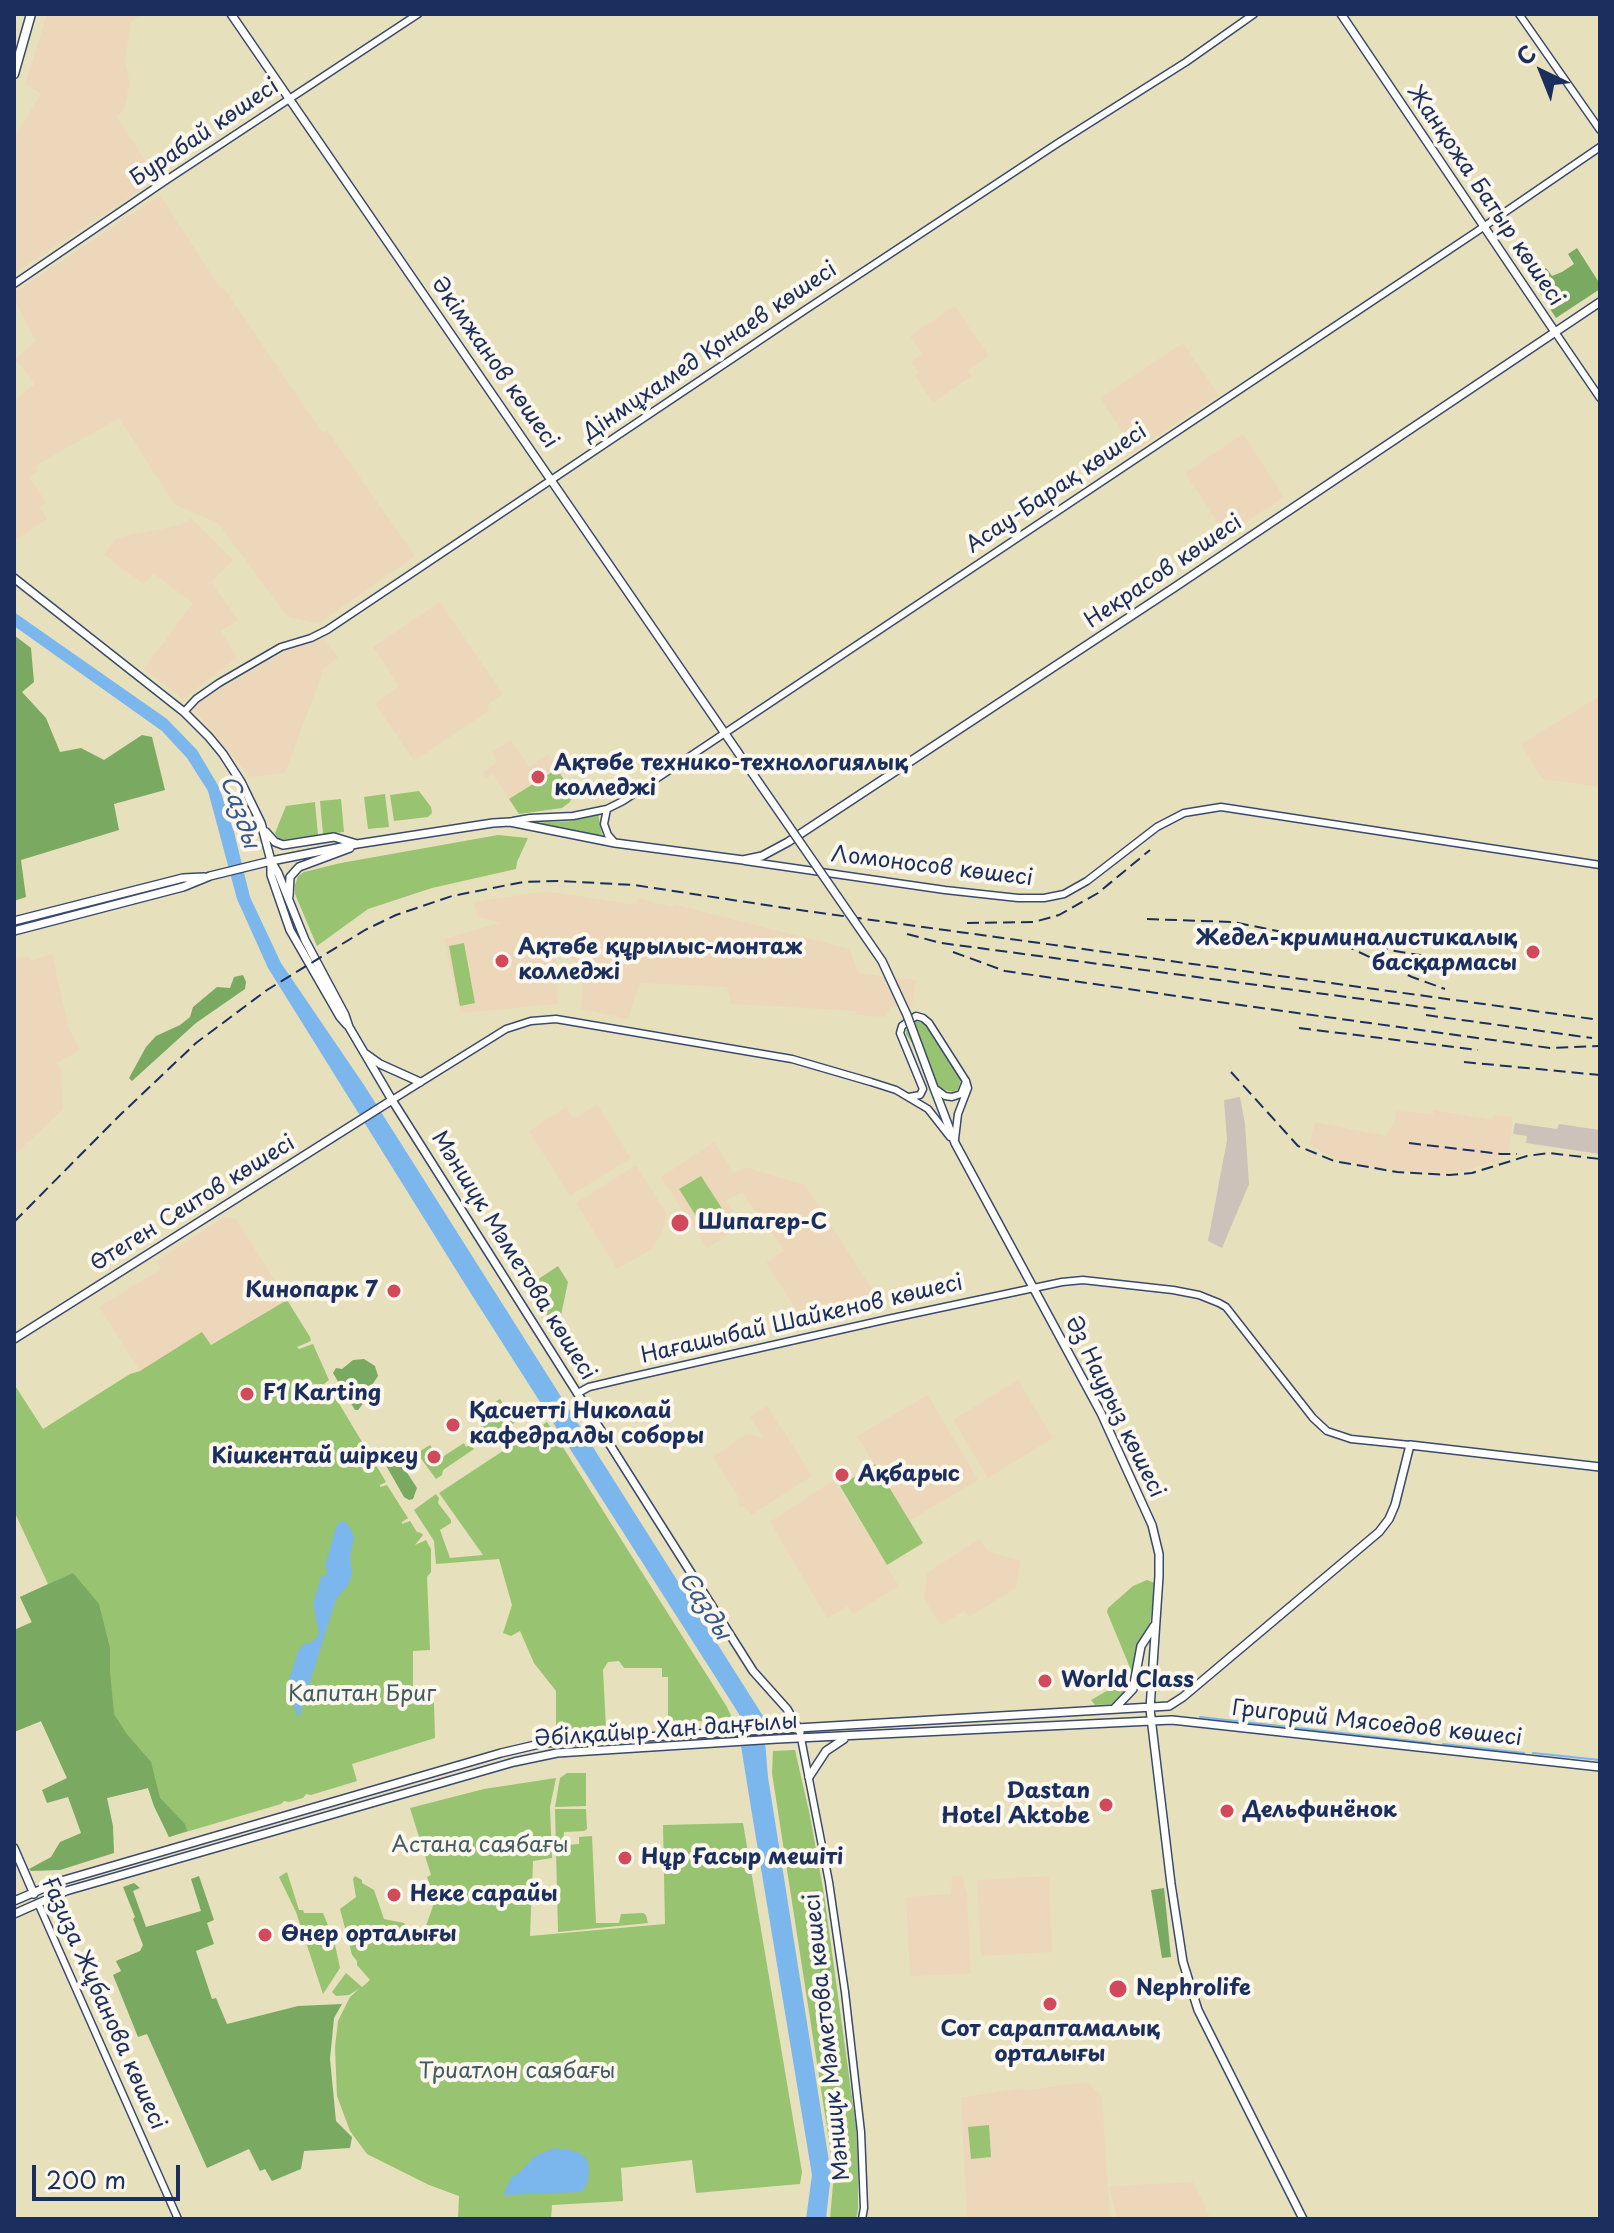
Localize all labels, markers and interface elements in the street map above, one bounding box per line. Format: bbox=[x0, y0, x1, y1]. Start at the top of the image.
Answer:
north arrow bbox=[1502, 32, 1582, 112]
text: С bbox=[1508, 36, 1543, 72]
street label: Бурабай көшесі bbox=[126, 74, 284, 192]
street label: Жанқожа Батыр көшесі bbox=[1401, 80, 1569, 312]
street label: Дінмұхамед Қонаев көшесі bbox=[578, 257, 842, 447]
street label: Әкімжанов көшесі bbox=[425, 272, 563, 454]
street label: Асау-Барақ көшесі bbox=[962, 419, 1152, 559]
street label: Некрасов көшесі bbox=[1080, 510, 1248, 634]
place label: Ақтөбе технико-технологиялық колледжі bbox=[554, 751, 908, 802]
marker: Ақтөбе технико-технологиялық колледжі bbox=[529, 768, 547, 786]
water label: Сазды bbox=[213, 772, 265, 852]
street label: Ломоносов көшесі bbox=[830, 842, 1034, 892]
place label: Жедел-криминалистикалық басқармасы bbox=[1196, 926, 1517, 978]
place label: Ақтөбе құрылыс-монтаж колледжі bbox=[518, 935, 802, 986]
marker: Жедел-криминалистикалық басқармасы bbox=[1524, 943, 1542, 961]
marker: Ақтөбе құрылыс-монтаж колледжі bbox=[493, 952, 511, 970]
street label: Мәншүк Мәметова көшесі bbox=[425, 1126, 601, 1386]
street label: Өтеген Сеитов көшесі bbox=[86, 1130, 300, 1278]
place label: Шипагер-С bbox=[698, 1210, 827, 1236]
marker: Шипагер-С bbox=[669, 1212, 691, 1234]
street label: Нағашыбай Шайкенов көшесі bbox=[638, 1270, 966, 1370]
place label: Кинопарк 7 bbox=[245, 1278, 378, 1304]
marker: Кинопарк 7 bbox=[385, 1282, 403, 1300]
street label: Әз Наурыз көшесі bbox=[1058, 1312, 1170, 1502]
place label: F1 Karting bbox=[263, 1381, 381, 1407]
marker: F1 Karting bbox=[238, 1385, 256, 1403]
place label: Қасиетті Николай кафедралды соборы bbox=[469, 1399, 704, 1450]
marker: Қасиетті Николай кафедралды соборы bbox=[444, 1416, 462, 1434]
place label: Кішкентай шіркеу bbox=[211, 1444, 418, 1470]
marker: Кішкентай шіркеу bbox=[425, 1448, 443, 1466]
place label: Ақбарыс bbox=[858, 1462, 960, 1488]
marker: Ақбарыс bbox=[833, 1466, 851, 1484]
water label: Сазды bbox=[672, 1567, 736, 1645]
place label: World Class bbox=[1061, 1668, 1194, 1694]
marker: World Class bbox=[1036, 1672, 1054, 1690]
park label: Капитан Бриг bbox=[288, 1682, 436, 1708]
street label: Григорий Мясоедов көшесі bbox=[1231, 1696, 1523, 1752]
street label: Әбілқайыр Хан даңғылы bbox=[533, 1709, 799, 1753]
place label: Dastan Hotel Aktobe bbox=[941, 1779, 1090, 1830]
marker: Dastan Hotel Aktobe bbox=[1097, 1796, 1115, 1814]
place label: Дельфинёнок bbox=[1243, 1798, 1397, 1824]
marker: Дельфинёнок bbox=[1218, 1802, 1236, 1820]
park label: Астана саябағы bbox=[392, 1833, 568, 1859]
place label: Нұр Ғасыр мешіті bbox=[641, 1845, 843, 1871]
marker: Нұр Ғасыр мешіті bbox=[616, 1849, 634, 1867]
street label: Ғазиза Жұбанова көшесі bbox=[35, 1874, 171, 2134]
place label: Неке сарайы bbox=[410, 1882, 557, 1908]
marker: Неке сарайы bbox=[385, 1886, 403, 1904]
street label: Мәншүк Мәметова көшесі bbox=[800, 1892, 856, 2182]
place label: Өнер орталығы bbox=[281, 1922, 457, 1948]
marker: Өнер орталығы bbox=[256, 1926, 274, 1944]
place label: Nephrolife bbox=[1136, 1976, 1251, 2002]
marker: Nephrolife bbox=[1107, 1978, 1129, 2000]
marker: Сот сараптамалық орталығы bbox=[1041, 1995, 1059, 2013]
place label: Сот сараптамалық орталығы bbox=[940, 2017, 1160, 2068]
park label: Триатлон саябағы bbox=[419, 2059, 615, 2085]
scale bar bbox=[36, 2149, 184, 2199]
text: 200 m bbox=[46, 2161, 126, 2197]

